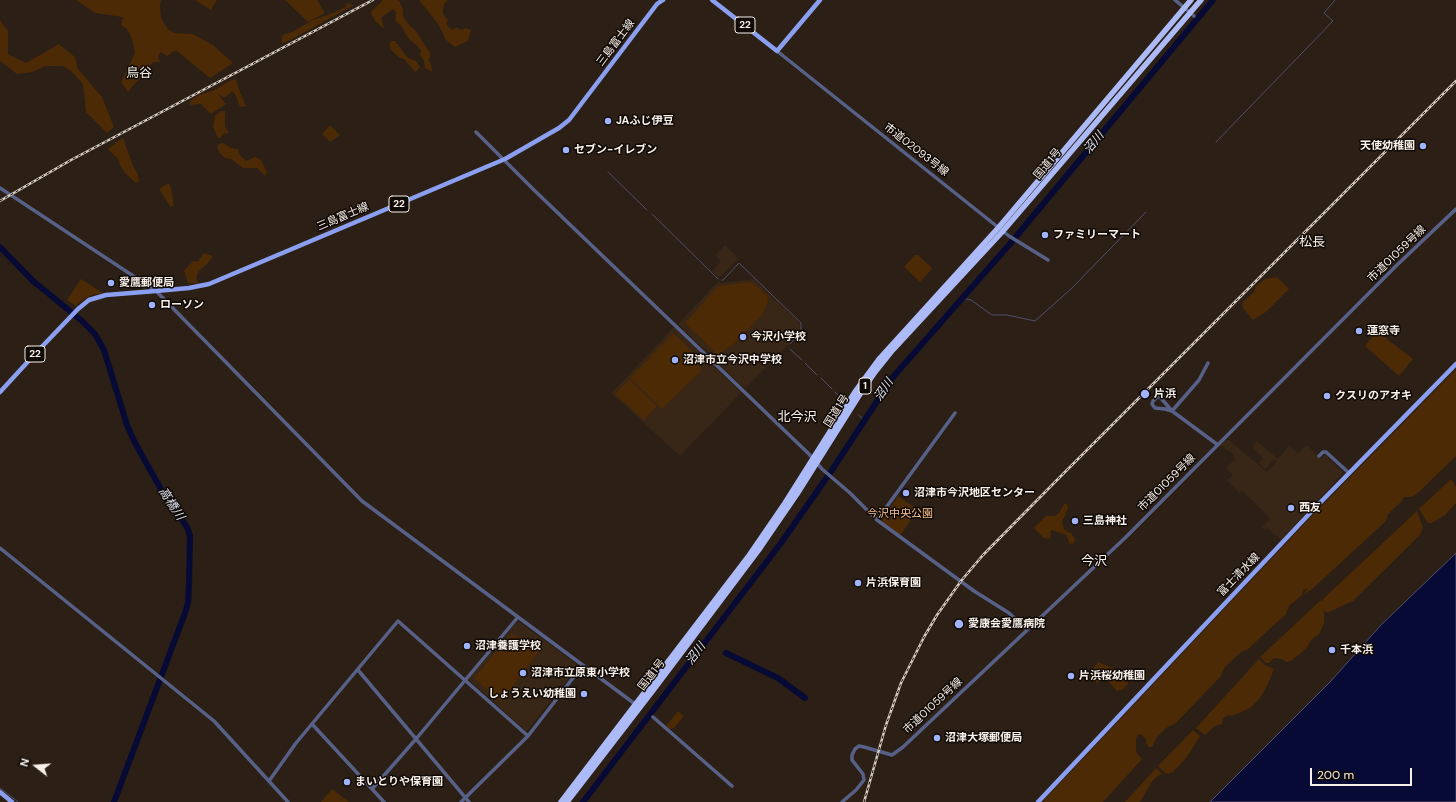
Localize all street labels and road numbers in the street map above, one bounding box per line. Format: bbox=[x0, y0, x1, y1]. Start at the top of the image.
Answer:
street label: 三島富士線 bbox=[594, 17, 638, 69]
road number: 22 bbox=[735, 17, 755, 33]
street label: 市道02093号線 bbox=[881, 121, 951, 179]
street label: 国道1号 bbox=[1031, 146, 1065, 182]
road number: 22 bbox=[389, 196, 409, 212]
street label: 三島富士線 bbox=[315, 200, 371, 234]
street label: 市道01059号線 bbox=[1365, 223, 1429, 285]
road number: 22 bbox=[25, 346, 45, 362]
road number: 1 bbox=[859, 378, 871, 394]
street label: 国道1号 bbox=[822, 392, 852, 430]
street label: 市道01059号線 bbox=[1136, 452, 1198, 514]
street label: 富士清水線 bbox=[1215, 551, 1263, 599]
street label: 国道1号 bbox=[636, 657, 668, 693]
street label: 市道01059号線 bbox=[901, 675, 965, 737]

